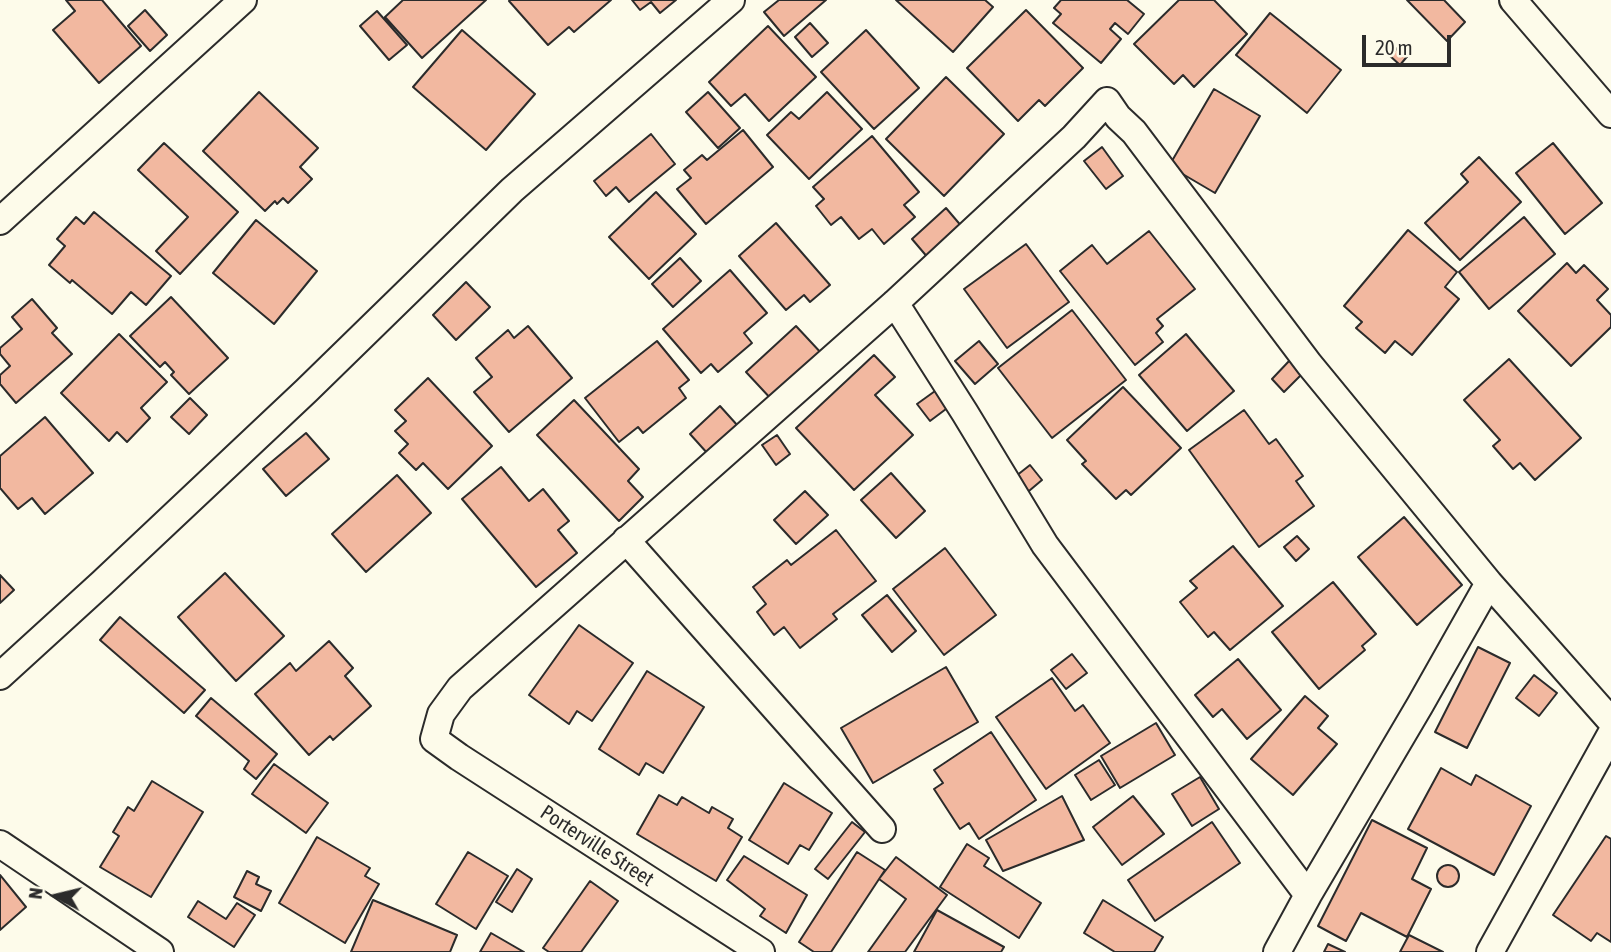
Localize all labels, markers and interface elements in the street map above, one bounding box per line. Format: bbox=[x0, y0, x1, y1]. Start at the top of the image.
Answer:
scale bar bbox=[1366, 21, 1455, 65]
text: 20 m bbox=[1375, 35, 1413, 59]
street label: Porterville Street bbox=[535, 800, 659, 892]
north arrow bbox=[21, 861, 91, 931]
text: N bbox=[24, 887, 47, 900]

